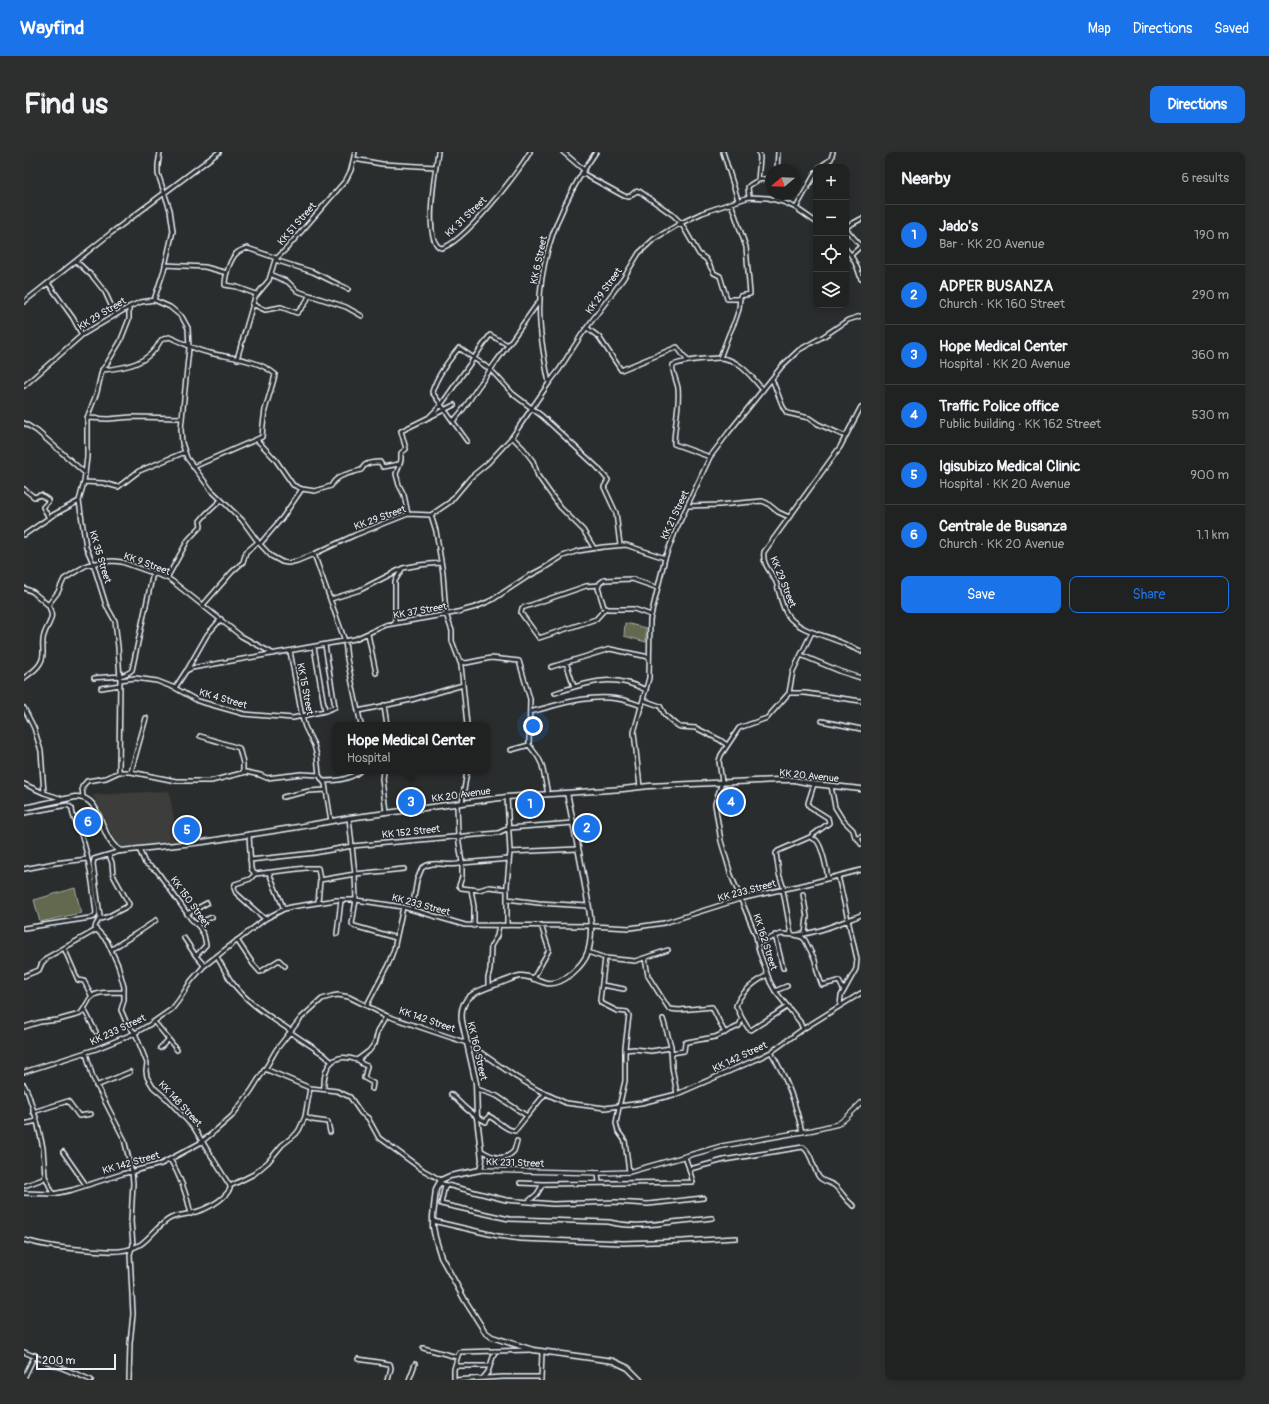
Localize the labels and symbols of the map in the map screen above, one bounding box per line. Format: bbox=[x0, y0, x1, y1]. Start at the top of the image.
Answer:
north arrow bbox=[765, 164, 801, 200]
street label: KK 31 Street bbox=[443, 194, 490, 240]
street label: KK 51 Street bbox=[275, 199, 319, 248]
street label: KK 6 Street bbox=[528, 234, 550, 285]
street label: KK 29 Street bbox=[583, 265, 625, 316]
street label: KK 29 Street bbox=[76, 294, 129, 333]
street label: KK 21 Street bbox=[658, 488, 692, 542]
street label: KK 29 Street bbox=[352, 503, 408, 533]
street label: KK 35 Street bbox=[86, 529, 114, 586]
street label: KK 9 Street bbox=[122, 550, 173, 578]
street label: KK 29 Street bbox=[767, 555, 799, 610]
street label: KK 37 Street bbox=[392, 600, 449, 622]
street label: KK 15 Street bbox=[294, 662, 316, 717]
street label: KK 4 Street bbox=[198, 686, 249, 712]
your location bbox=[523, 716, 543, 736]
street label: KK 20 Avenue bbox=[779, 767, 839, 785]
street label: KK 20 Avenue bbox=[431, 785, 491, 805]
pin: 3 bbox=[398, 787, 424, 817]
pin: 4 bbox=[718, 787, 744, 817]
pin: 1 bbox=[517, 789, 543, 819]
pin: 6 bbox=[75, 807, 101, 837]
pin: 2 bbox=[574, 813, 600, 843]
pin: 5 bbox=[174, 815, 200, 845]
street label: KK 152 Street bbox=[381, 823, 442, 841]
street label: KK 150 Street bbox=[168, 874, 213, 930]
street label: KK 233 Street bbox=[716, 877, 778, 905]
street label: KK 233 Street bbox=[390, 891, 452, 919]
street label: KK 162 Street bbox=[750, 912, 780, 973]
street label: KK 142 Street bbox=[397, 1005, 458, 1036]
street label: KK 233 Street bbox=[88, 1011, 149, 1048]
street label: KK 160 Street bbox=[464, 1020, 490, 1083]
street label: KK 142 Street bbox=[711, 1039, 770, 1075]
street label: KK 148 Street bbox=[156, 1079, 205, 1130]
street label: KK 142 Street bbox=[101, 1149, 162, 1177]
street label: KK 231 Street bbox=[486, 1156, 545, 1170]
scale bar bbox=[36, 1352, 116, 1371]

